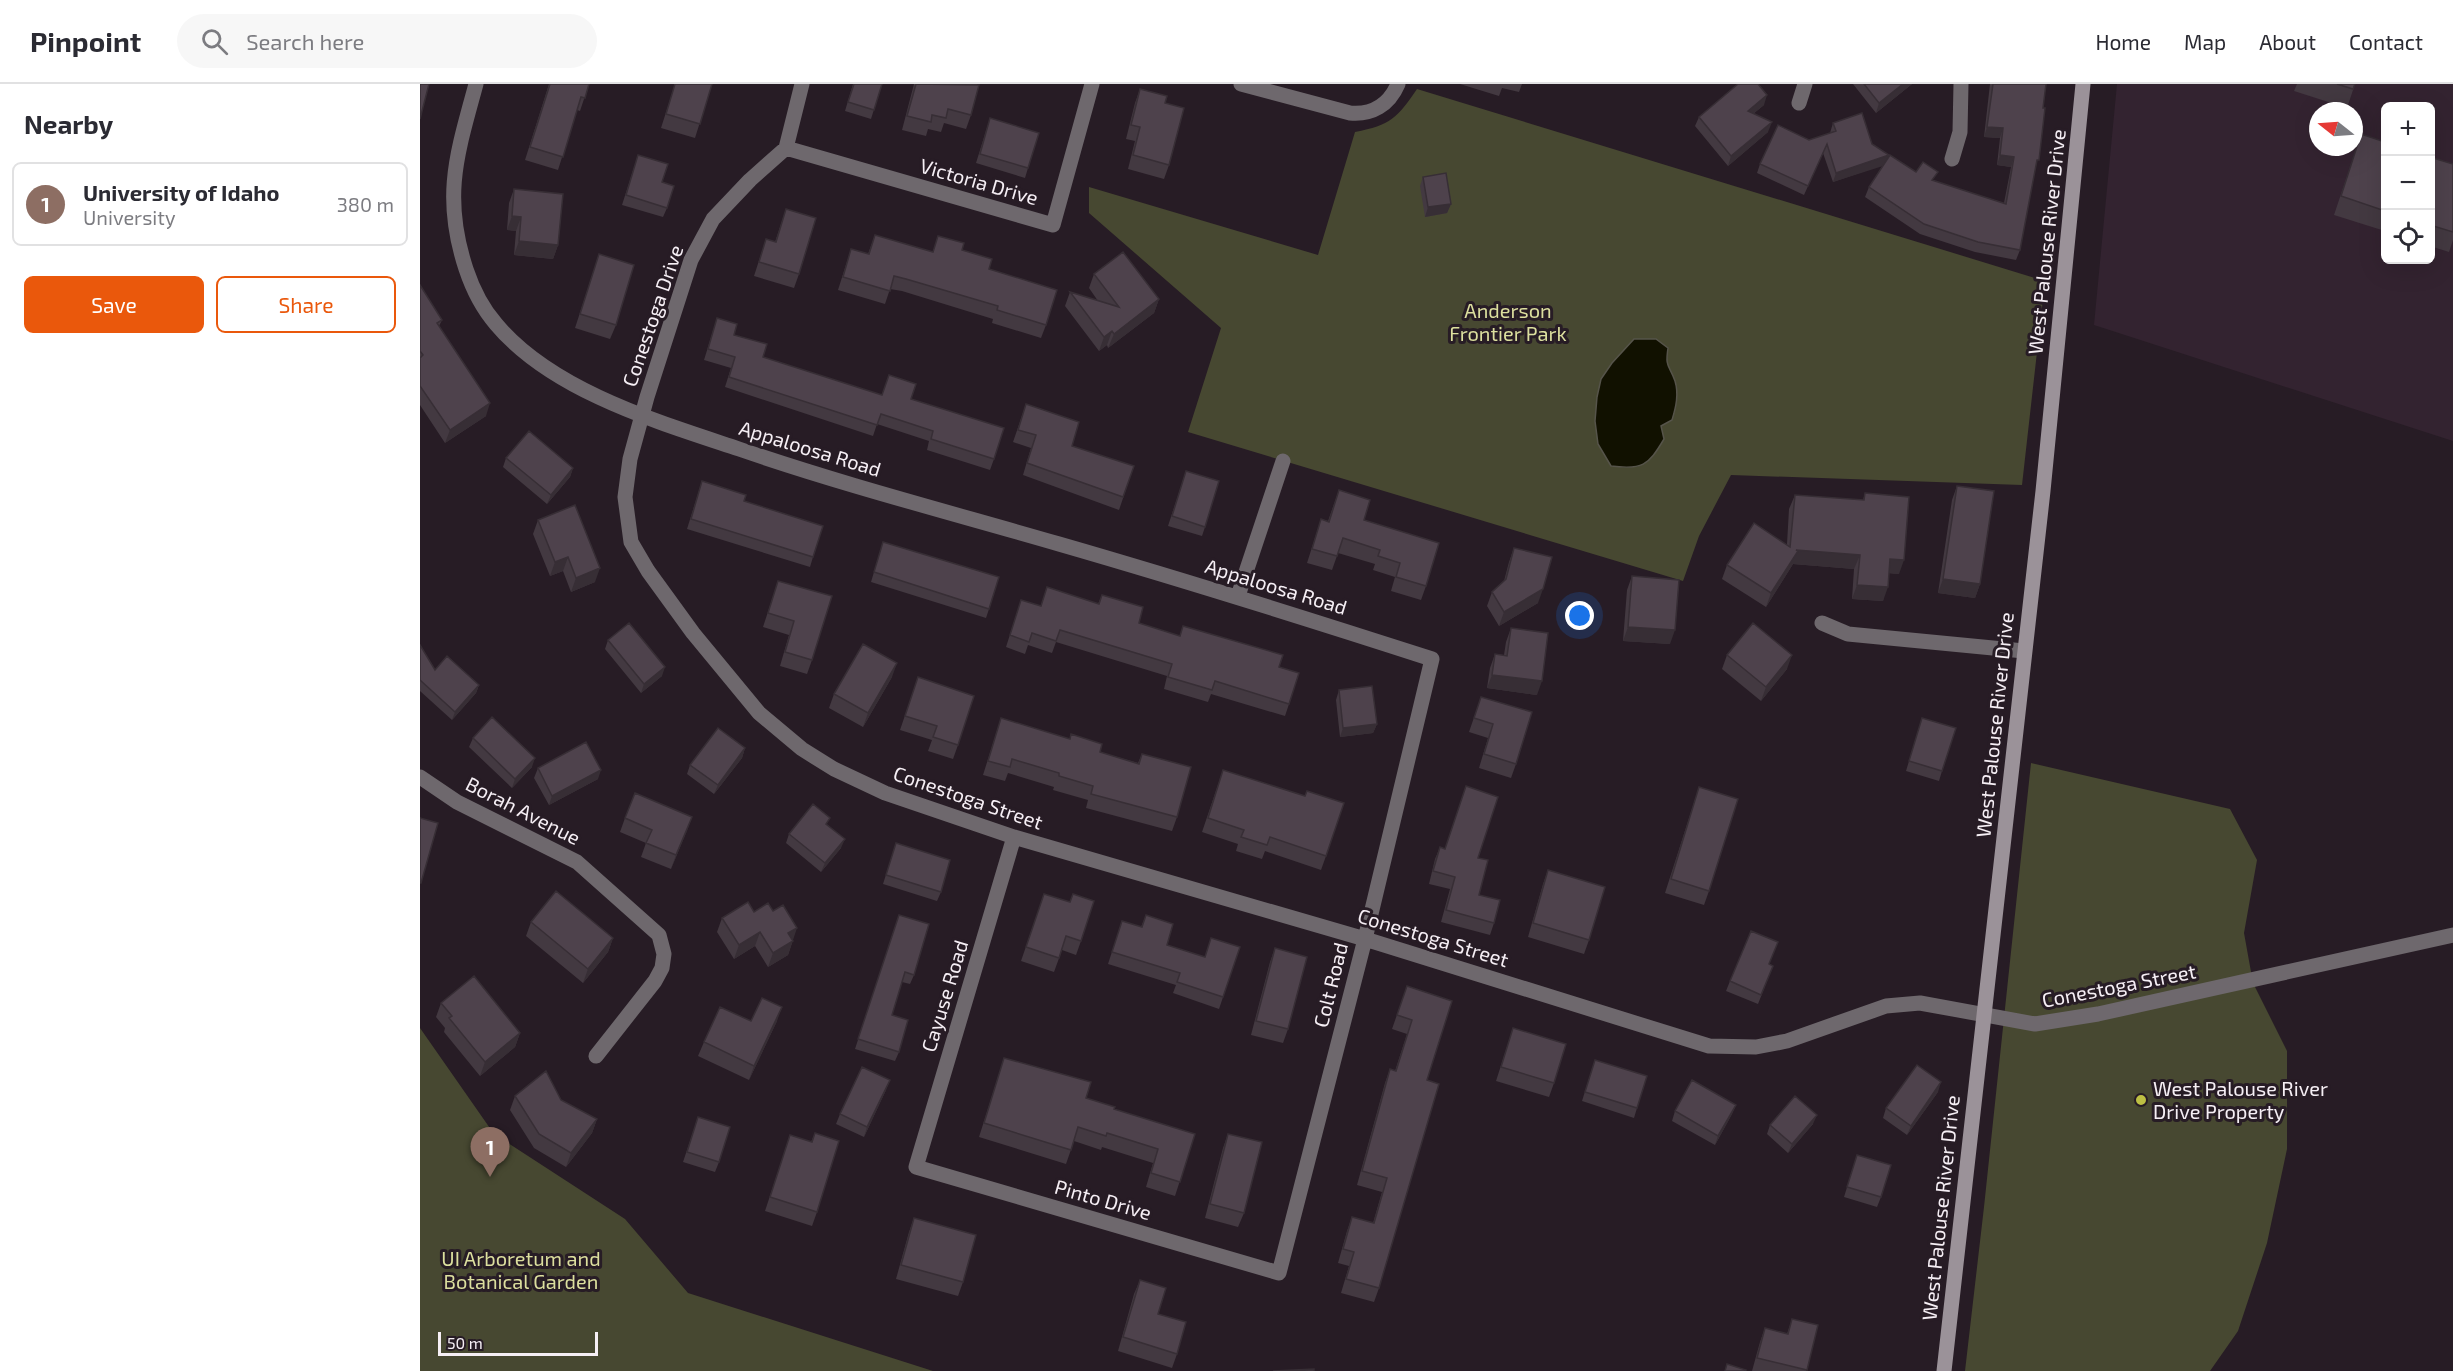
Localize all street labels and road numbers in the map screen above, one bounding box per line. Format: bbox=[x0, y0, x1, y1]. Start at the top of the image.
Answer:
street label: West Palouse River Drive bbox=[2022, 128, 2070, 356]
street label: Victoria Drive bbox=[917, 153, 1041, 209]
street label: Conestoga Drive bbox=[617, 242, 688, 390]
street label: Appaloosa Road bbox=[737, 415, 884, 481]
street label: Appaloosa Road bbox=[1203, 553, 1350, 619]
street label: West Palouse River Drive bbox=[1970, 611, 2018, 839]
street label: Conestoga Street bbox=[891, 760, 1047, 834]
street label: Borah Avenue bbox=[462, 771, 585, 849]
street label: Conestoga Street bbox=[1355, 903, 1512, 971]
street label: Cayuse Road bbox=[916, 937, 972, 1055]
street label: Colt Road bbox=[1308, 940, 1352, 1030]
street label: Conestoga Street bbox=[2040, 958, 2198, 1012]
street label: West Palouse River Drive bbox=[1916, 1094, 1964, 1322]
street label: Pinto Drive bbox=[1052, 1174, 1154, 1224]

